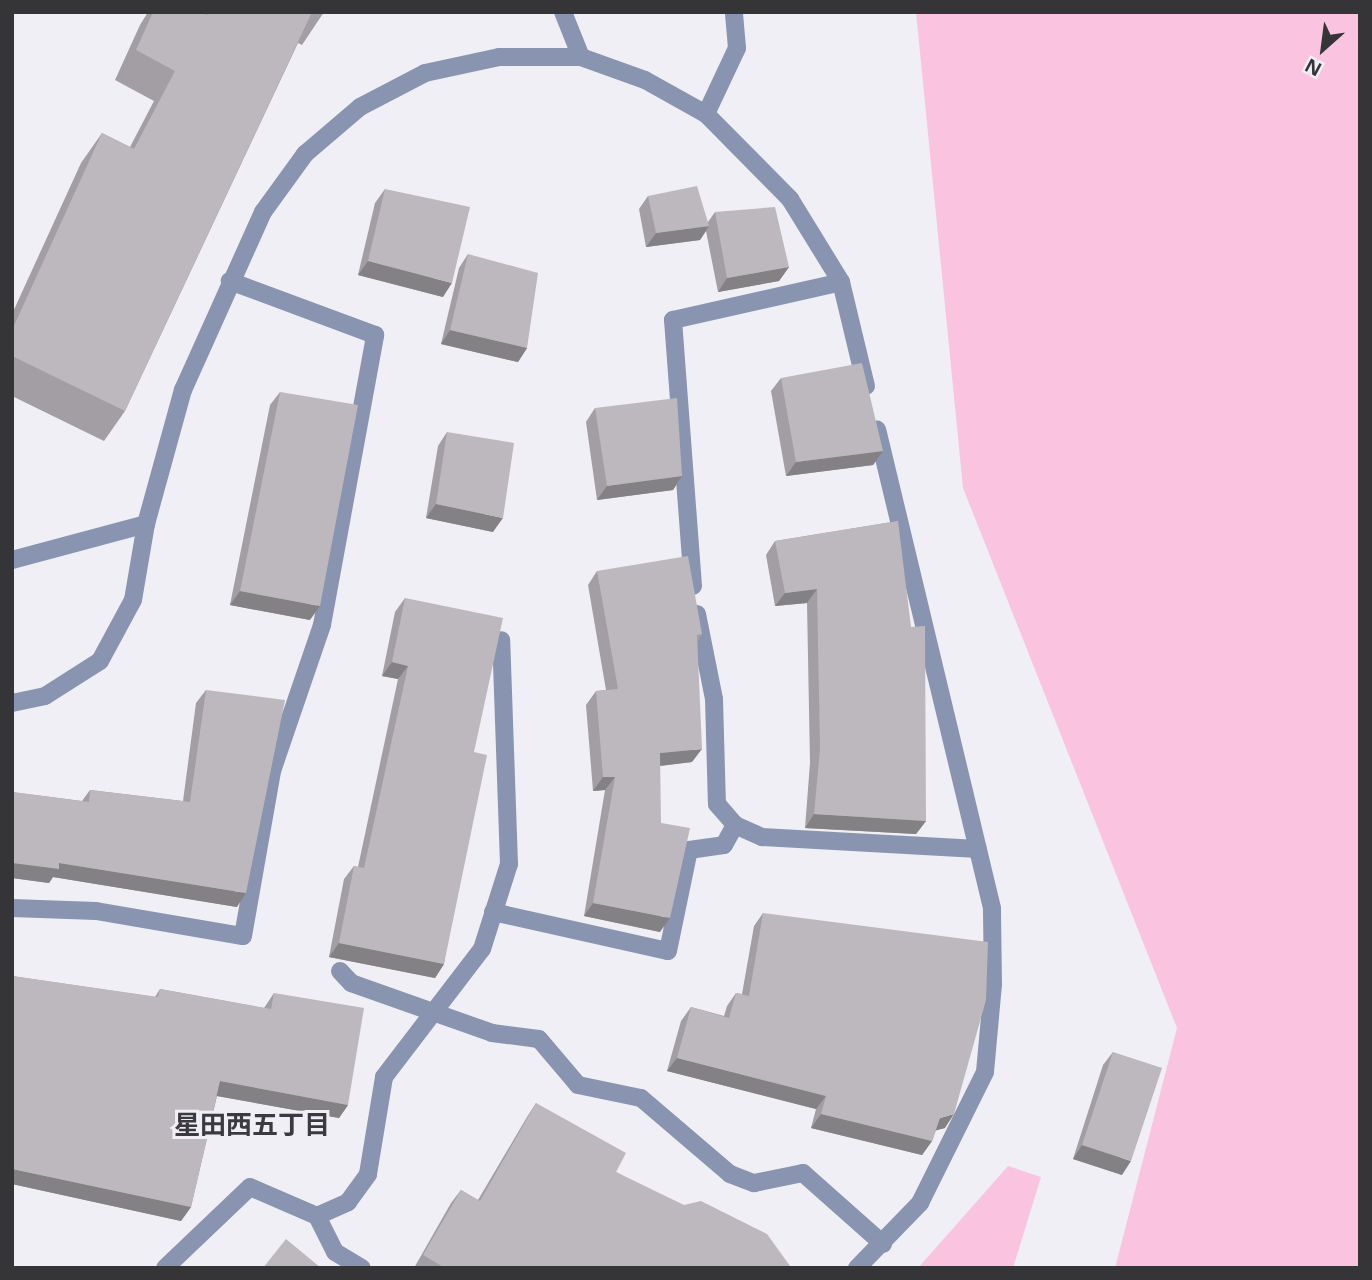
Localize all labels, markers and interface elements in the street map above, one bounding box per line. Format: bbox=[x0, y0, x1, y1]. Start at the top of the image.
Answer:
north arrow bbox=[1288, 14, 1358, 84]
text: N bbox=[1300, 52, 1326, 83]
district label: 星田西五丁目 bbox=[174, 1109, 330, 1141]

